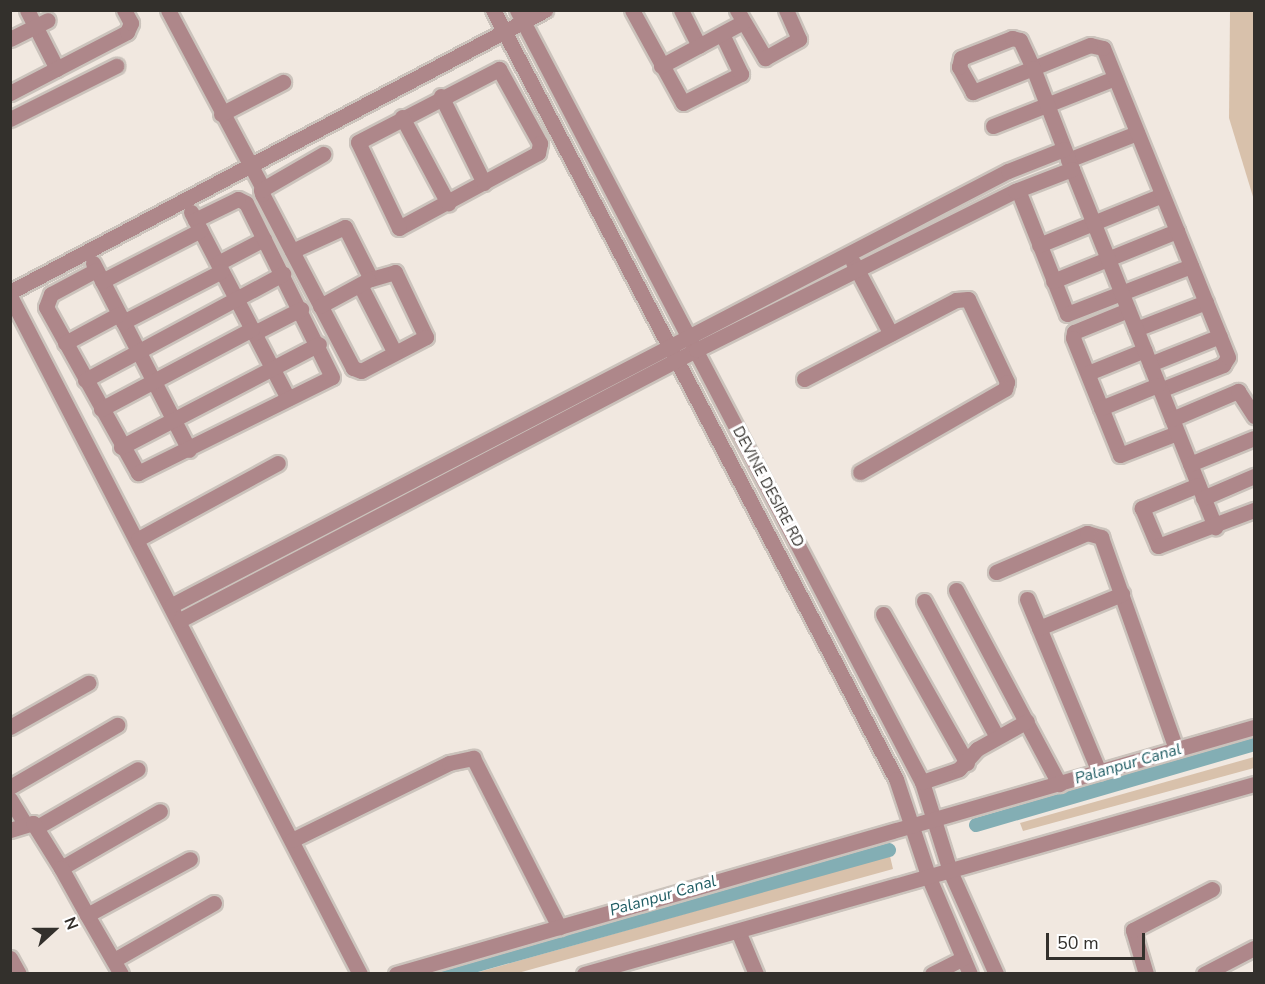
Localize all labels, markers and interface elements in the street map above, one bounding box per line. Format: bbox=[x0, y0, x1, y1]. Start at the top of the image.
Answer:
street label: DEVINE DESIRE RD bbox=[729, 424, 807, 550]
water label: Palanpur Canal bbox=[1073, 740, 1183, 788]
water label: Palanpur Canal bbox=[608, 872, 718, 920]
north arrow bbox=[24, 900, 84, 960]
text: N bbox=[58, 914, 83, 933]
scale bar bbox=[1049, 921, 1148, 959]
text: 50 m bbox=[1057, 931, 1099, 955]

